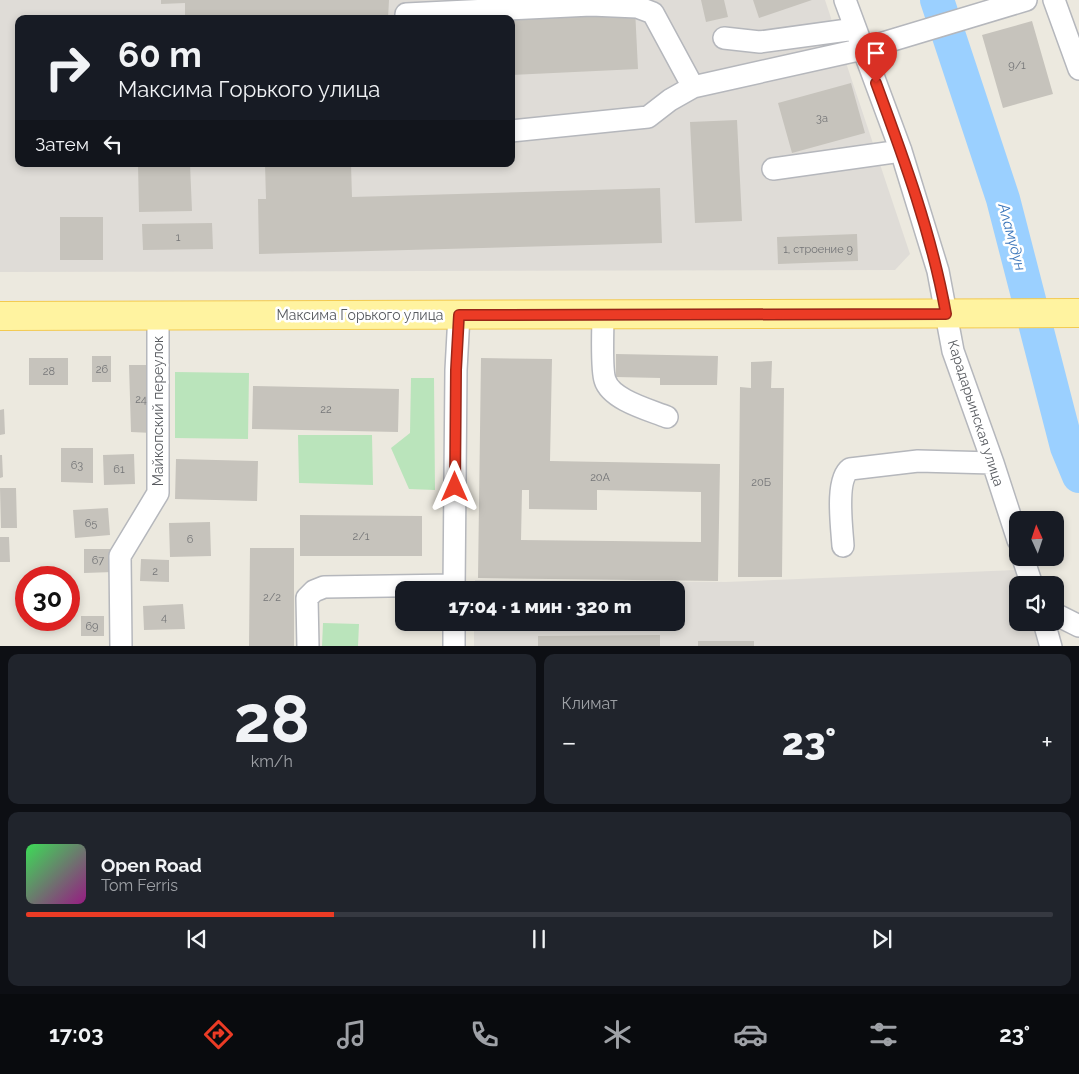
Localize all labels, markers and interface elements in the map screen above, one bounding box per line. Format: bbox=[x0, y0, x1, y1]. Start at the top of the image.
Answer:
pin bbox=[855, 32, 897, 83]
text: 60 m bbox=[118, 34, 202, 75]
icon: right bbox=[35, 35, 100, 100]
icon: arrive bbox=[862, 39, 890, 67]
house number: 9/1 bbox=[1008, 59, 1026, 72]
text: Максима Горького улица bbox=[118, 76, 380, 102]
house number: 3а bbox=[816, 112, 828, 125]
icon: left bbox=[99, 130, 127, 158]
text: Затем bbox=[35, 133, 89, 155]
water label: Аламүдүн bbox=[994, 200, 1030, 273]
house number: 1 bbox=[176, 231, 181, 244]
house number: 1, строение 9 bbox=[783, 243, 853, 256]
street label: Максима Горького улица bbox=[277, 307, 443, 323]
street label: Майкопский переулок bbox=[150, 336, 166, 486]
street label: Карадарьинская улица bbox=[945, 338, 1007, 488]
house number: 26 bbox=[96, 363, 109, 376]
house number: 28 bbox=[43, 365, 55, 378]
house number: 24 bbox=[135, 393, 147, 406]
house number: 22 bbox=[320, 403, 332, 416]
house number: 63 bbox=[71, 459, 83, 472]
position arrow bbox=[428, 460, 480, 512]
house number: 61 bbox=[113, 463, 125, 476]
house number: 20А bbox=[590, 471, 610, 484]
house number: 20Б bbox=[751, 476, 771, 489]
north arrow bbox=[1009, 511, 1064, 566]
map controls bbox=[1009, 511, 1064, 631]
house number: 65 bbox=[85, 517, 97, 530]
house number: 2/1 bbox=[353, 530, 370, 543]
house number: 6 bbox=[187, 533, 194, 546]
house number: 67 bbox=[92, 554, 104, 567]
house number: 2 bbox=[152, 565, 158, 578]
speed limit sign: 30 bbox=[15, 566, 80, 631]
button: sound bbox=[1009, 576, 1064, 631]
house number: 2/2 bbox=[263, 591, 281, 604]
text: 17:04 · 1 мин · 320 m bbox=[449, 595, 631, 617]
house number: 4 bbox=[161, 611, 167, 624]
house number: 69 bbox=[85, 620, 99, 633]
text: 28 bbox=[234, 681, 310, 757]
text: Климат bbox=[562, 694, 618, 713]
text: 23° bbox=[782, 719, 836, 764]
text: − bbox=[562, 726, 577, 759]
text: + bbox=[1041, 726, 1053, 759]
text: km/h bbox=[251, 752, 293, 771]
text: Open Road bbox=[101, 854, 202, 876]
text: Tom Ferris bbox=[101, 876, 178, 895]
icon: previous bbox=[183, 925, 211, 953]
icon: pause bbox=[525, 925, 553, 953]
icon: next bbox=[868, 925, 896, 953]
icon: directions bbox=[201, 1017, 236, 1052]
icon: music bbox=[334, 1017, 369, 1052]
icon: phone bbox=[467, 1017, 502, 1052]
icon: climate bbox=[600, 1017, 635, 1052]
icon: car bbox=[733, 1017, 768, 1052]
icon: filters bbox=[866, 1017, 901, 1052]
text: 17:03 bbox=[49, 1021, 103, 1047]
text: 23° bbox=[999, 1021, 1030, 1047]

